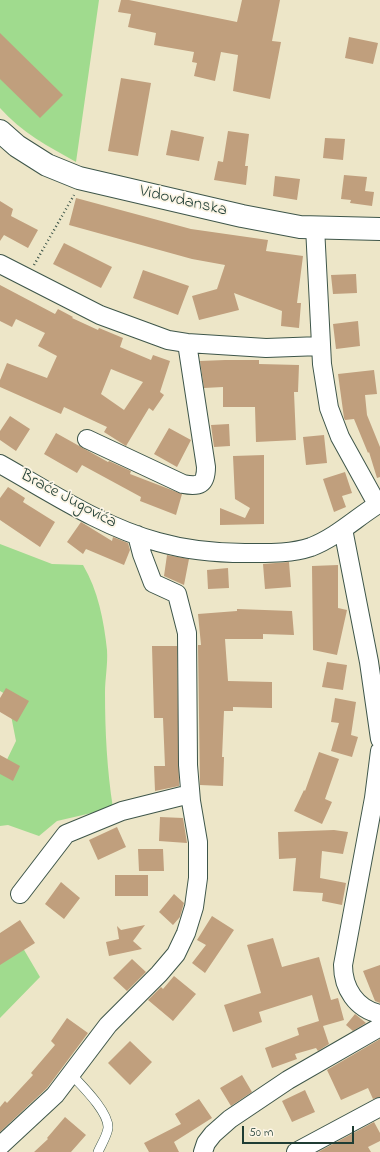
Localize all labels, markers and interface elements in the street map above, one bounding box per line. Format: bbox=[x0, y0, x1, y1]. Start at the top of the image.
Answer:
street label: Vidovdanska bbox=[137, 182, 229, 222]
street label: Braće Jugovića bbox=[16, 466, 120, 534]
scale bar bbox=[244, 1118, 356, 1144]
text: 50 m bbox=[249, 1124, 273, 1142]

